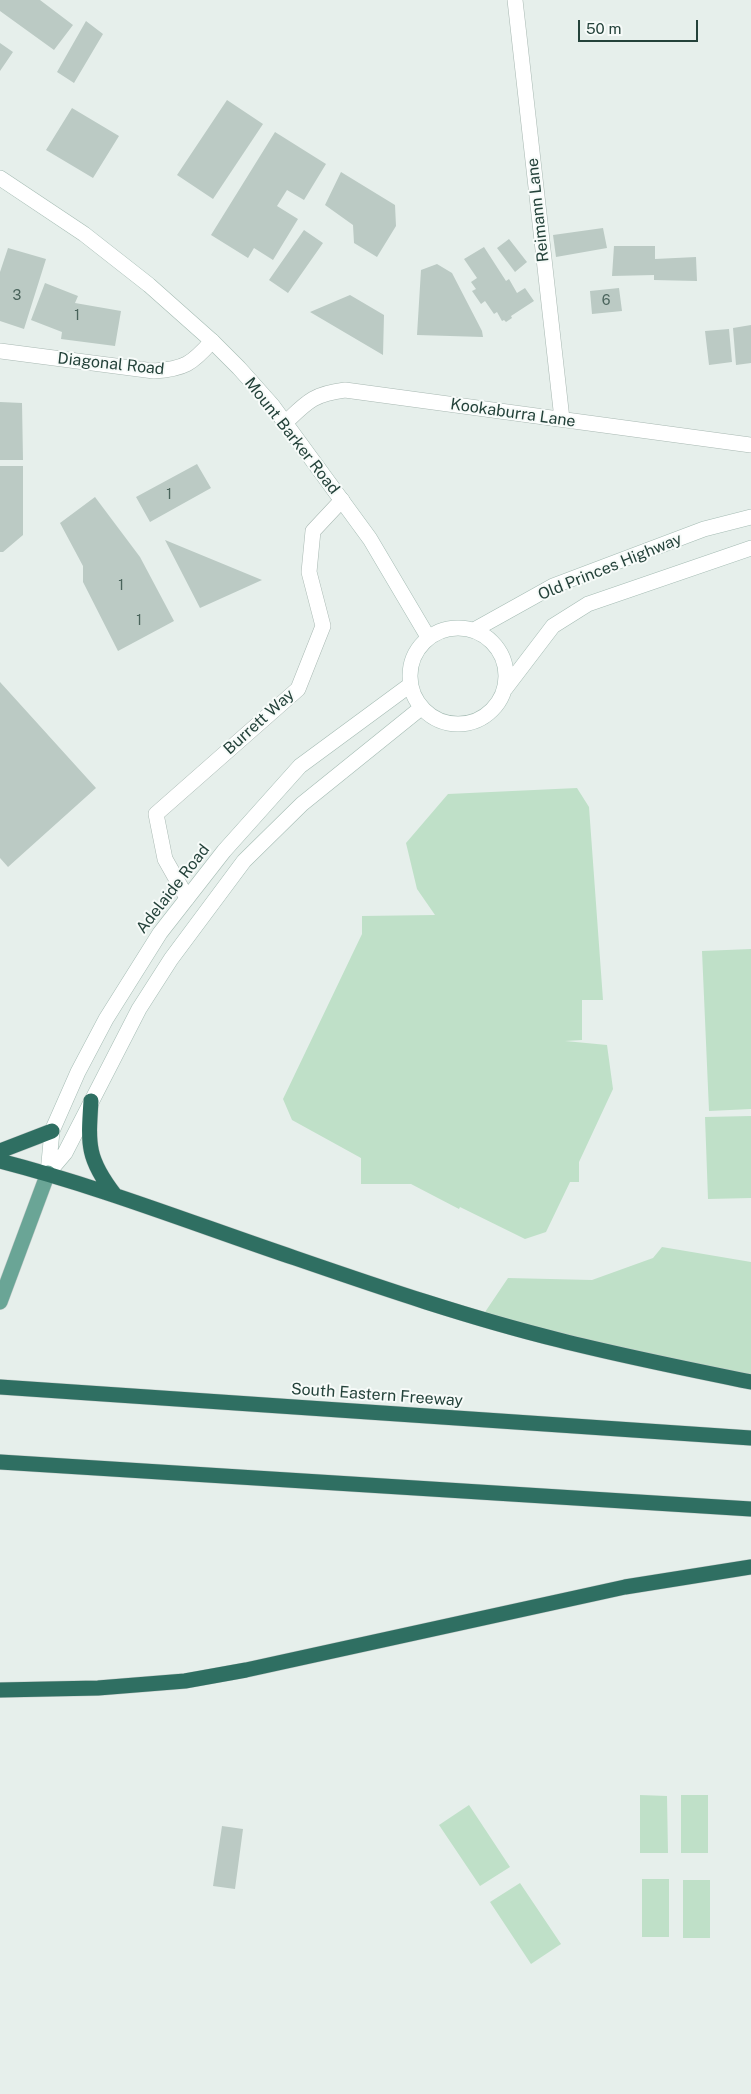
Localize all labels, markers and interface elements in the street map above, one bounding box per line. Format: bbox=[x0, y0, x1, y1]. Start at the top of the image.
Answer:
scale bar bbox=[581, 10, 701, 42]
text: 50 m bbox=[586, 20, 621, 37]
street label: Reimann Lane bbox=[523, 157, 553, 263]
house number: 3 bbox=[13, 288, 21, 304]
house number: 6 bbox=[602, 293, 610, 309]
house number: 1 bbox=[74, 308, 80, 324]
street label: Diagonal Road bbox=[57, 349, 165, 379]
street label: Mount Barker Road bbox=[240, 374, 344, 498]
street label: Kookaburra Lane bbox=[449, 395, 577, 431]
house number: 1 bbox=[166, 487, 172, 503]
street label: Old Princes Highway bbox=[535, 529, 685, 605]
house number: 1 bbox=[118, 578, 124, 594]
house number: 1 bbox=[136, 613, 142, 629]
street label: Burrett Way bbox=[220, 685, 298, 759]
street label: Adelaide Road bbox=[132, 841, 214, 937]
street label: South Eastern Freeway bbox=[290, 1379, 464, 1411]

